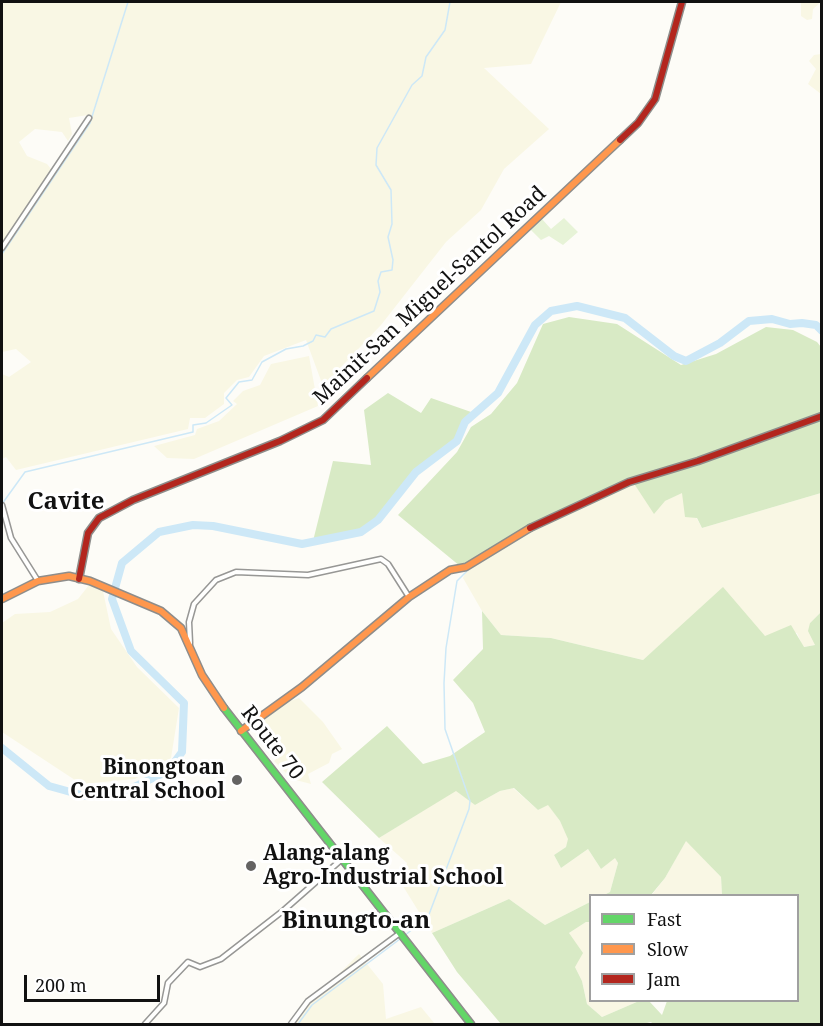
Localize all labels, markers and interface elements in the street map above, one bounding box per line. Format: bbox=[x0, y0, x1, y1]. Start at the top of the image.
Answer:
street label: Mainit-San Miguel-Santol Road bbox=[308, 181, 552, 411]
district label: Cavite bbox=[28, 488, 104, 516]
street label: Route 70 bbox=[235, 701, 309, 785]
place label: Binongtoan Central School bbox=[70, 755, 225, 805]
marker: Binongtoan Central School bbox=[230, 773, 244, 787]
place label: Alang-alang Agro-Industrial School bbox=[263, 841, 503, 891]
marker: Alang-alang Agro-Industrial School bbox=[244, 859, 258, 873]
legend bbox=[589, 894, 799, 1002]
district label: Binungto-an bbox=[282, 907, 430, 935]
text: Fast bbox=[647, 907, 682, 931]
text: Slow bbox=[647, 937, 688, 961]
scale bar bbox=[27, 963, 164, 1001]
text: Jam bbox=[647, 967, 681, 991]
text: 200 m bbox=[35, 973, 87, 997]

